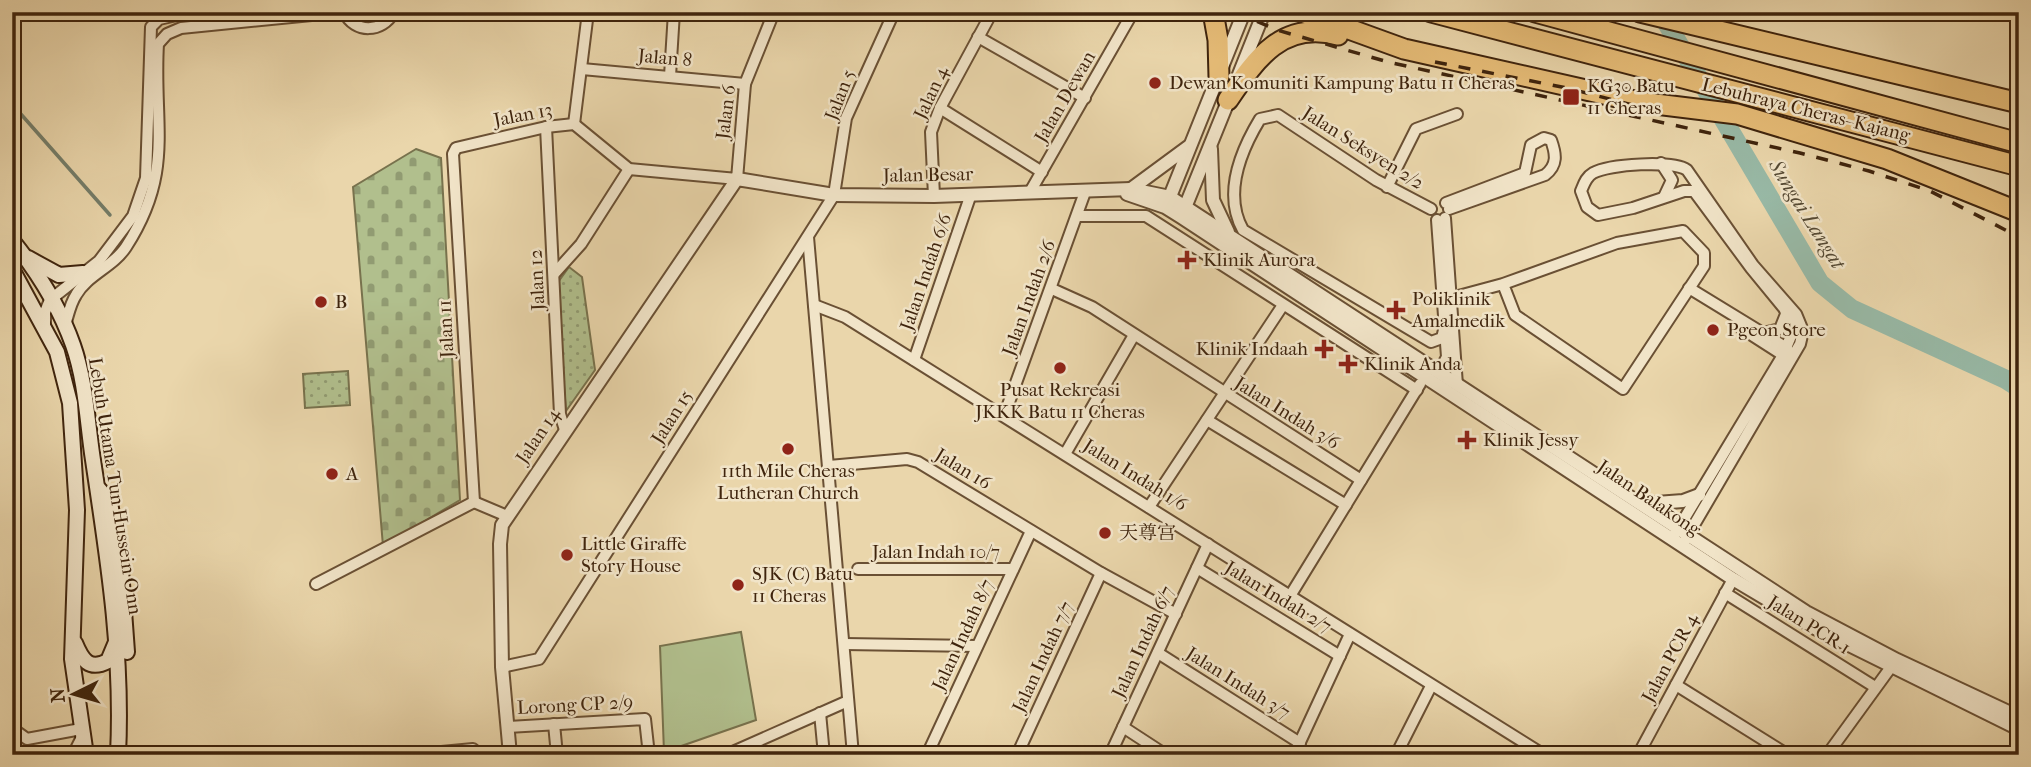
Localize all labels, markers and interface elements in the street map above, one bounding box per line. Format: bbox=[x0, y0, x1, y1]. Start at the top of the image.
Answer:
street label: Jalan 8 bbox=[635, 45, 693, 71]
street label: Jalan Dewan bbox=[1029, 47, 1100, 148]
street label: Jalan 4 bbox=[908, 62, 953, 125]
street label: Jalan 5 bbox=[820, 66, 860, 125]
place label: Dewan Komuniti Kampung Batu 11 Cheras bbox=[1169, 72, 1515, 94]
street label: Lebuhraya Cheras–Kajang bbox=[1699, 73, 1913, 147]
marker: Dewan Komuniti Kampung Batu 11 Cheras bbox=[1147, 75, 1163, 91]
place label: KG30 Batu 11 Cheras bbox=[1587, 75, 1675, 119]
street label: Jalan 6 bbox=[711, 83, 740, 143]
marker: KG30 Batu 11 Cheras bbox=[1561, 87, 1581, 107]
street label: Jalan 13 bbox=[490, 99, 554, 132]
street label: Jalan Seksyen 2/2 bbox=[1297, 101, 1428, 194]
water label: Sungai Langat bbox=[1763, 154, 1851, 275]
street label: Jalan Besar bbox=[881, 163, 974, 187]
street label: Jalan Indah 6/6 bbox=[895, 210, 957, 335]
street label: Jalan Indah 2/6 bbox=[997, 236, 1060, 361]
street label: Jalan 12 bbox=[524, 249, 550, 313]
place label: Klinik Aurora bbox=[1203, 249, 1316, 271]
marker: Klinik Aurora bbox=[1177, 250, 1197, 270]
place label: Poliklinik Amalmedik bbox=[1411, 288, 1505, 332]
place label: B bbox=[335, 291, 347, 313]
marker: B bbox=[313, 294, 329, 310]
street label: Jalan 11 bbox=[433, 299, 459, 361]
marker: Poliklinik Amalmedik bbox=[1386, 300, 1406, 320]
place label: Pgeon Store bbox=[1727, 319, 1826, 341]
marker: Pgeon Store bbox=[1705, 322, 1721, 338]
place label: Klinik Indaah bbox=[1196, 338, 1308, 360]
marker: Klinik Indaah bbox=[1314, 339, 1334, 359]
place label: Klinik Anda bbox=[1364, 353, 1462, 375]
marker: Klinik Anda bbox=[1338, 354, 1358, 374]
street label: Lebuh Utama Tun Hussein Onn bbox=[84, 356, 146, 616]
marker: Pusat Rekreasi JKKK Batu 11 Cheras bbox=[1052, 360, 1068, 376]
street label: Jalan Indah 3/6 bbox=[1229, 371, 1344, 454]
place label: Pusat Rekreasi JKKK Batu 11 Cheras bbox=[973, 379, 1145, 423]
street label: Jalan 15 bbox=[646, 386, 697, 450]
street label: Jalan 14 bbox=[510, 403, 565, 470]
place label: Klinik Jessy bbox=[1483, 429, 1579, 451]
marker: Klinik Jessy bbox=[1457, 430, 1477, 450]
street label: Jalan Indah 1/6 bbox=[1077, 433, 1192, 516]
marker: 11th Mile Cheras Lutheran Church bbox=[780, 441, 796, 457]
street label: Jalan 16 bbox=[929, 443, 996, 495]
street label: Jalan Balakong bbox=[1591, 454, 1706, 541]
place label: 11th Mile Cheras Lutheran Church bbox=[717, 460, 859, 504]
place label: A bbox=[345, 463, 359, 485]
marker: A bbox=[324, 466, 340, 482]
place label: 天尊宫 bbox=[1119, 522, 1176, 544]
marker: 天尊宫 bbox=[1097, 525, 1113, 541]
place label: Little Giraffe Story House bbox=[581, 533, 687, 577]
street label: Jalan Indah 10/7 bbox=[870, 541, 1000, 563]
marker: Little Giraffe Story House bbox=[559, 547, 575, 563]
street label: Jalan Indah 2/7 bbox=[1219, 556, 1335, 637]
place label: SJK (C) Batu 11 Cheras bbox=[752, 563, 853, 607]
street label: Jalan Indah 8/7 bbox=[927, 576, 998, 696]
marker: SJK (C) Batu 11 Cheras bbox=[730, 577, 746, 593]
street label: Jalan Indah 6/7 bbox=[1107, 583, 1179, 703]
street label: Jalan PCR 1 bbox=[1762, 590, 1854, 659]
street label: Jalan Indah 7/7 bbox=[1007, 598, 1078, 718]
street label: Jalan PCR 4 bbox=[1636, 609, 1703, 708]
street label: Jalan Indah 3/7 bbox=[1180, 641, 1294, 724]
north arrow bbox=[38, 658, 108, 728]
text: N bbox=[46, 687, 70, 704]
street label: Lorong CP 2/9 bbox=[516, 691, 634, 719]

